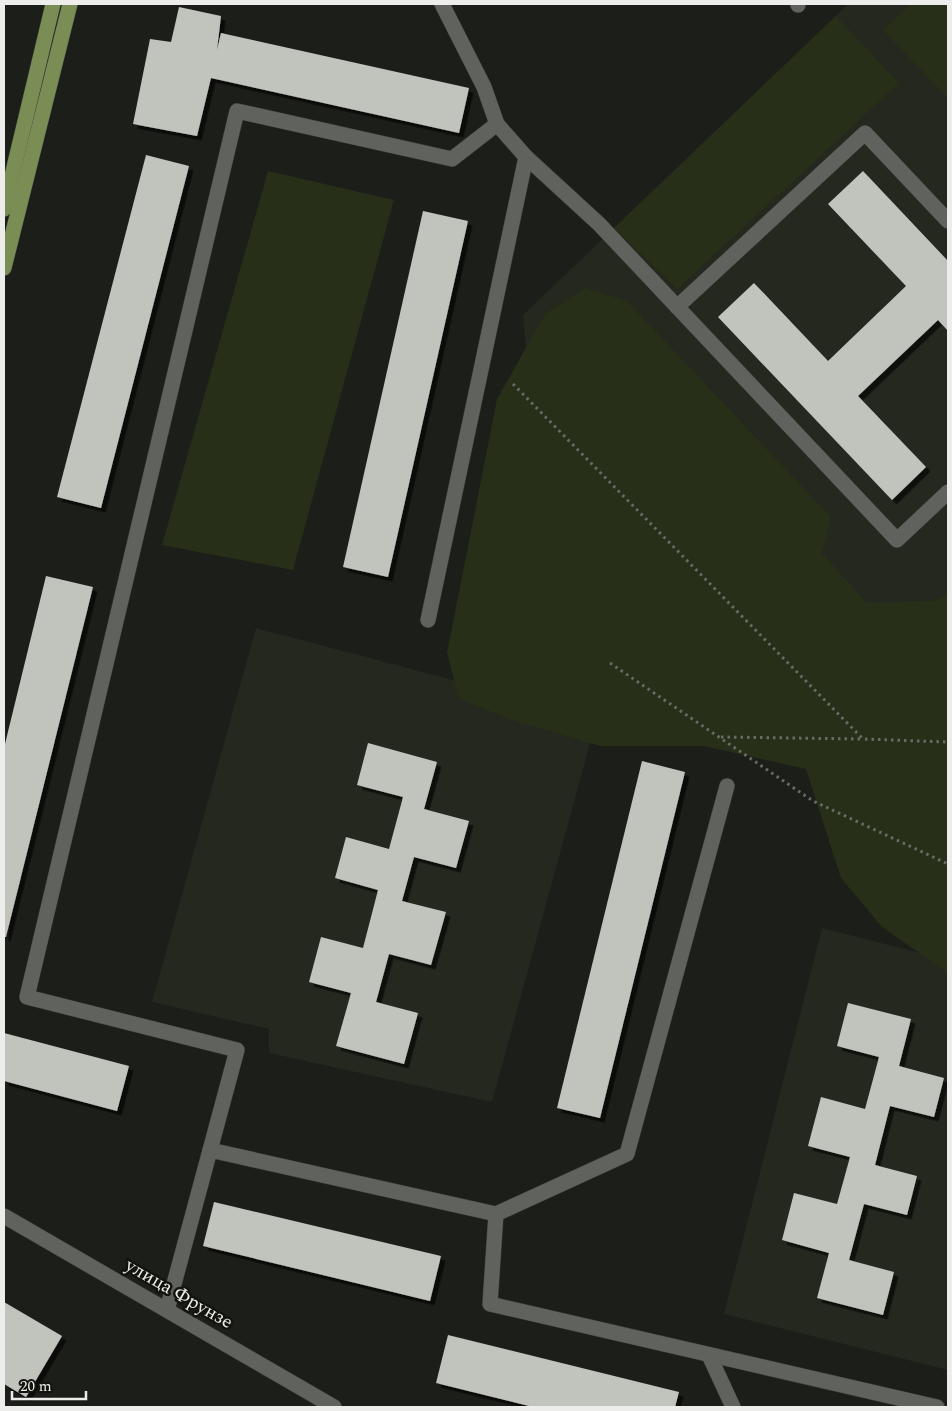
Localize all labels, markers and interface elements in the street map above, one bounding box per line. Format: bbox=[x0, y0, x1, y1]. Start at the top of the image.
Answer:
street label: улица Фрунзе bbox=[119, 1251, 239, 1337]
scale bar bbox=[12, 1368, 86, 1400]
text: 20 m bbox=[20, 1375, 52, 1398]

